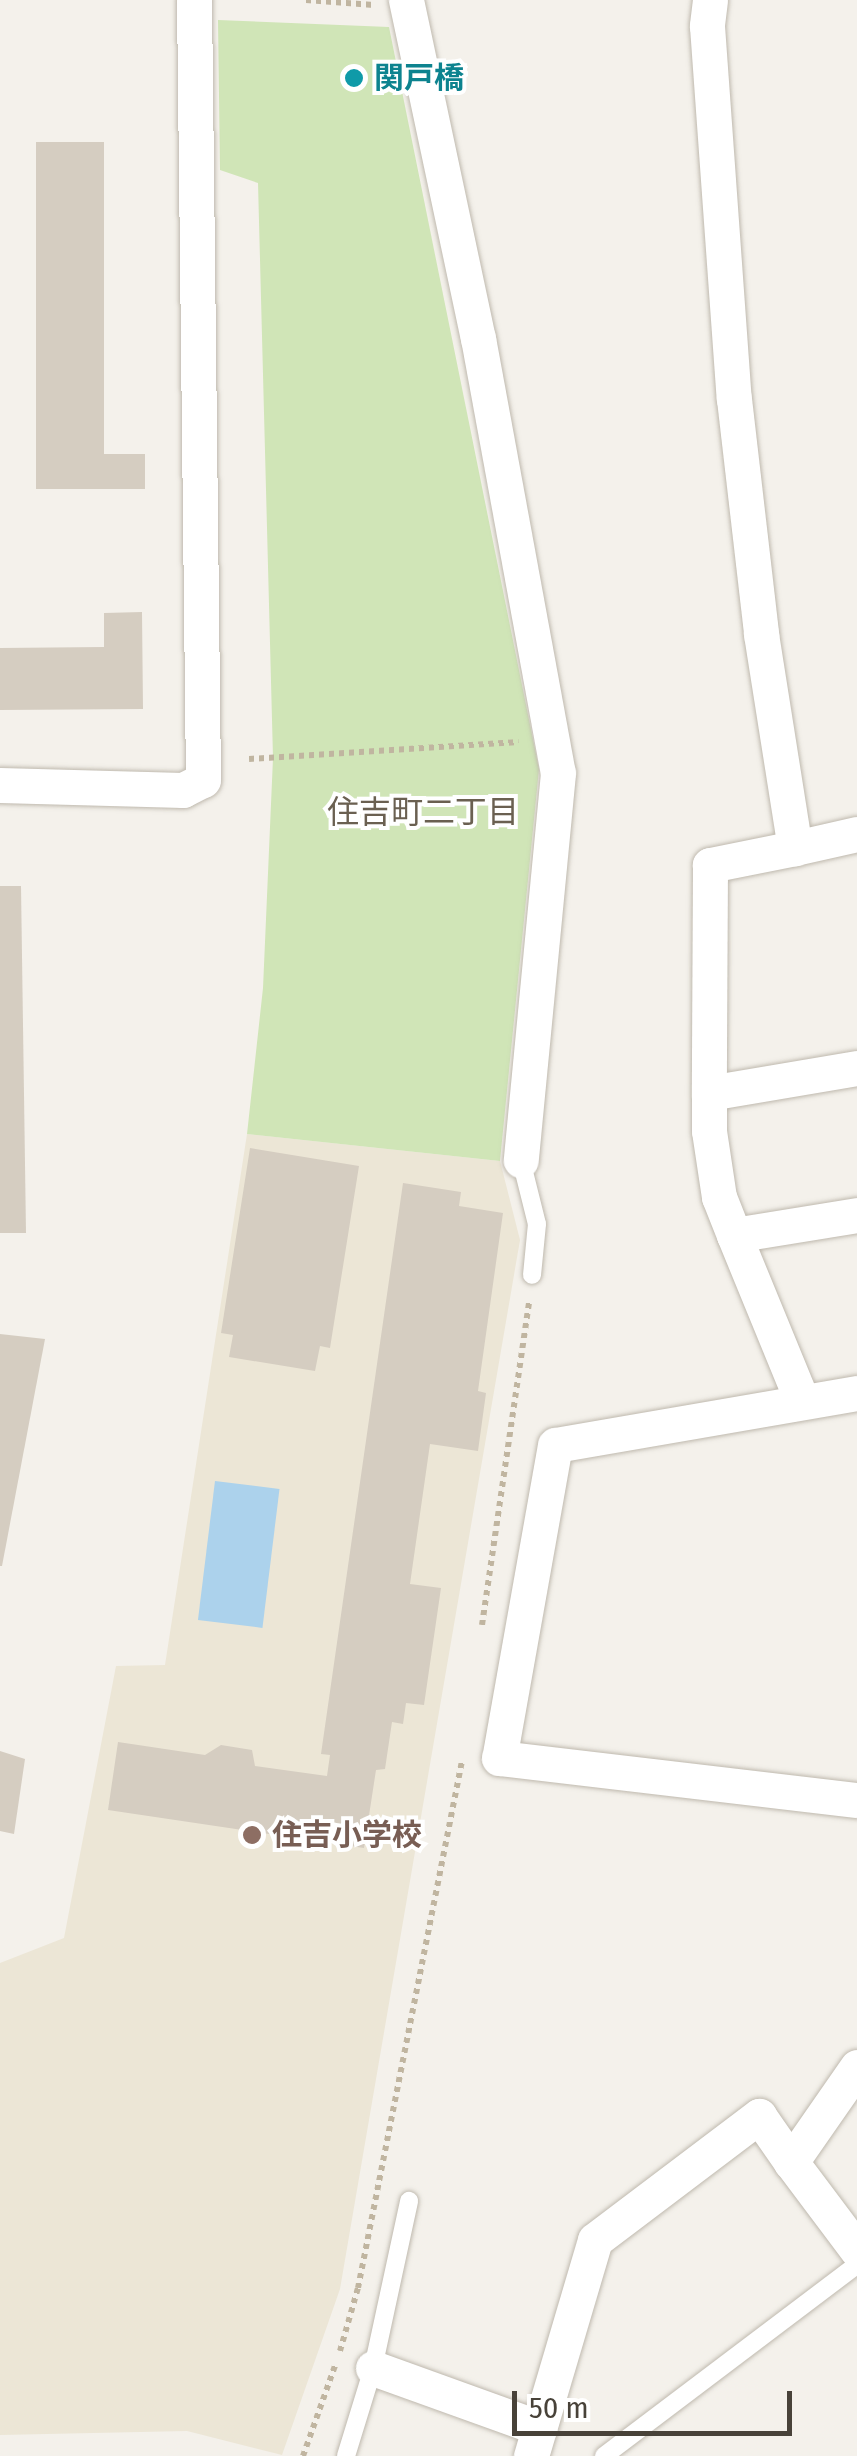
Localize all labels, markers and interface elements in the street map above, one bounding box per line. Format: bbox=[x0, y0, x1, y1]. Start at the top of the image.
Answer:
place label: 関戸橋 bbox=[374, 60, 464, 96]
marker: 関戸橋 bbox=[343, 67, 365, 89]
district label: 住吉町二丁目 bbox=[327, 793, 519, 831]
place label: 住吉小学校 bbox=[272, 1817, 422, 1853]
marker: 住吉小学校 bbox=[241, 1824, 263, 1846]
scale bar bbox=[517, 2371, 797, 2433]
text: 50 m bbox=[529, 2390, 589, 2426]

